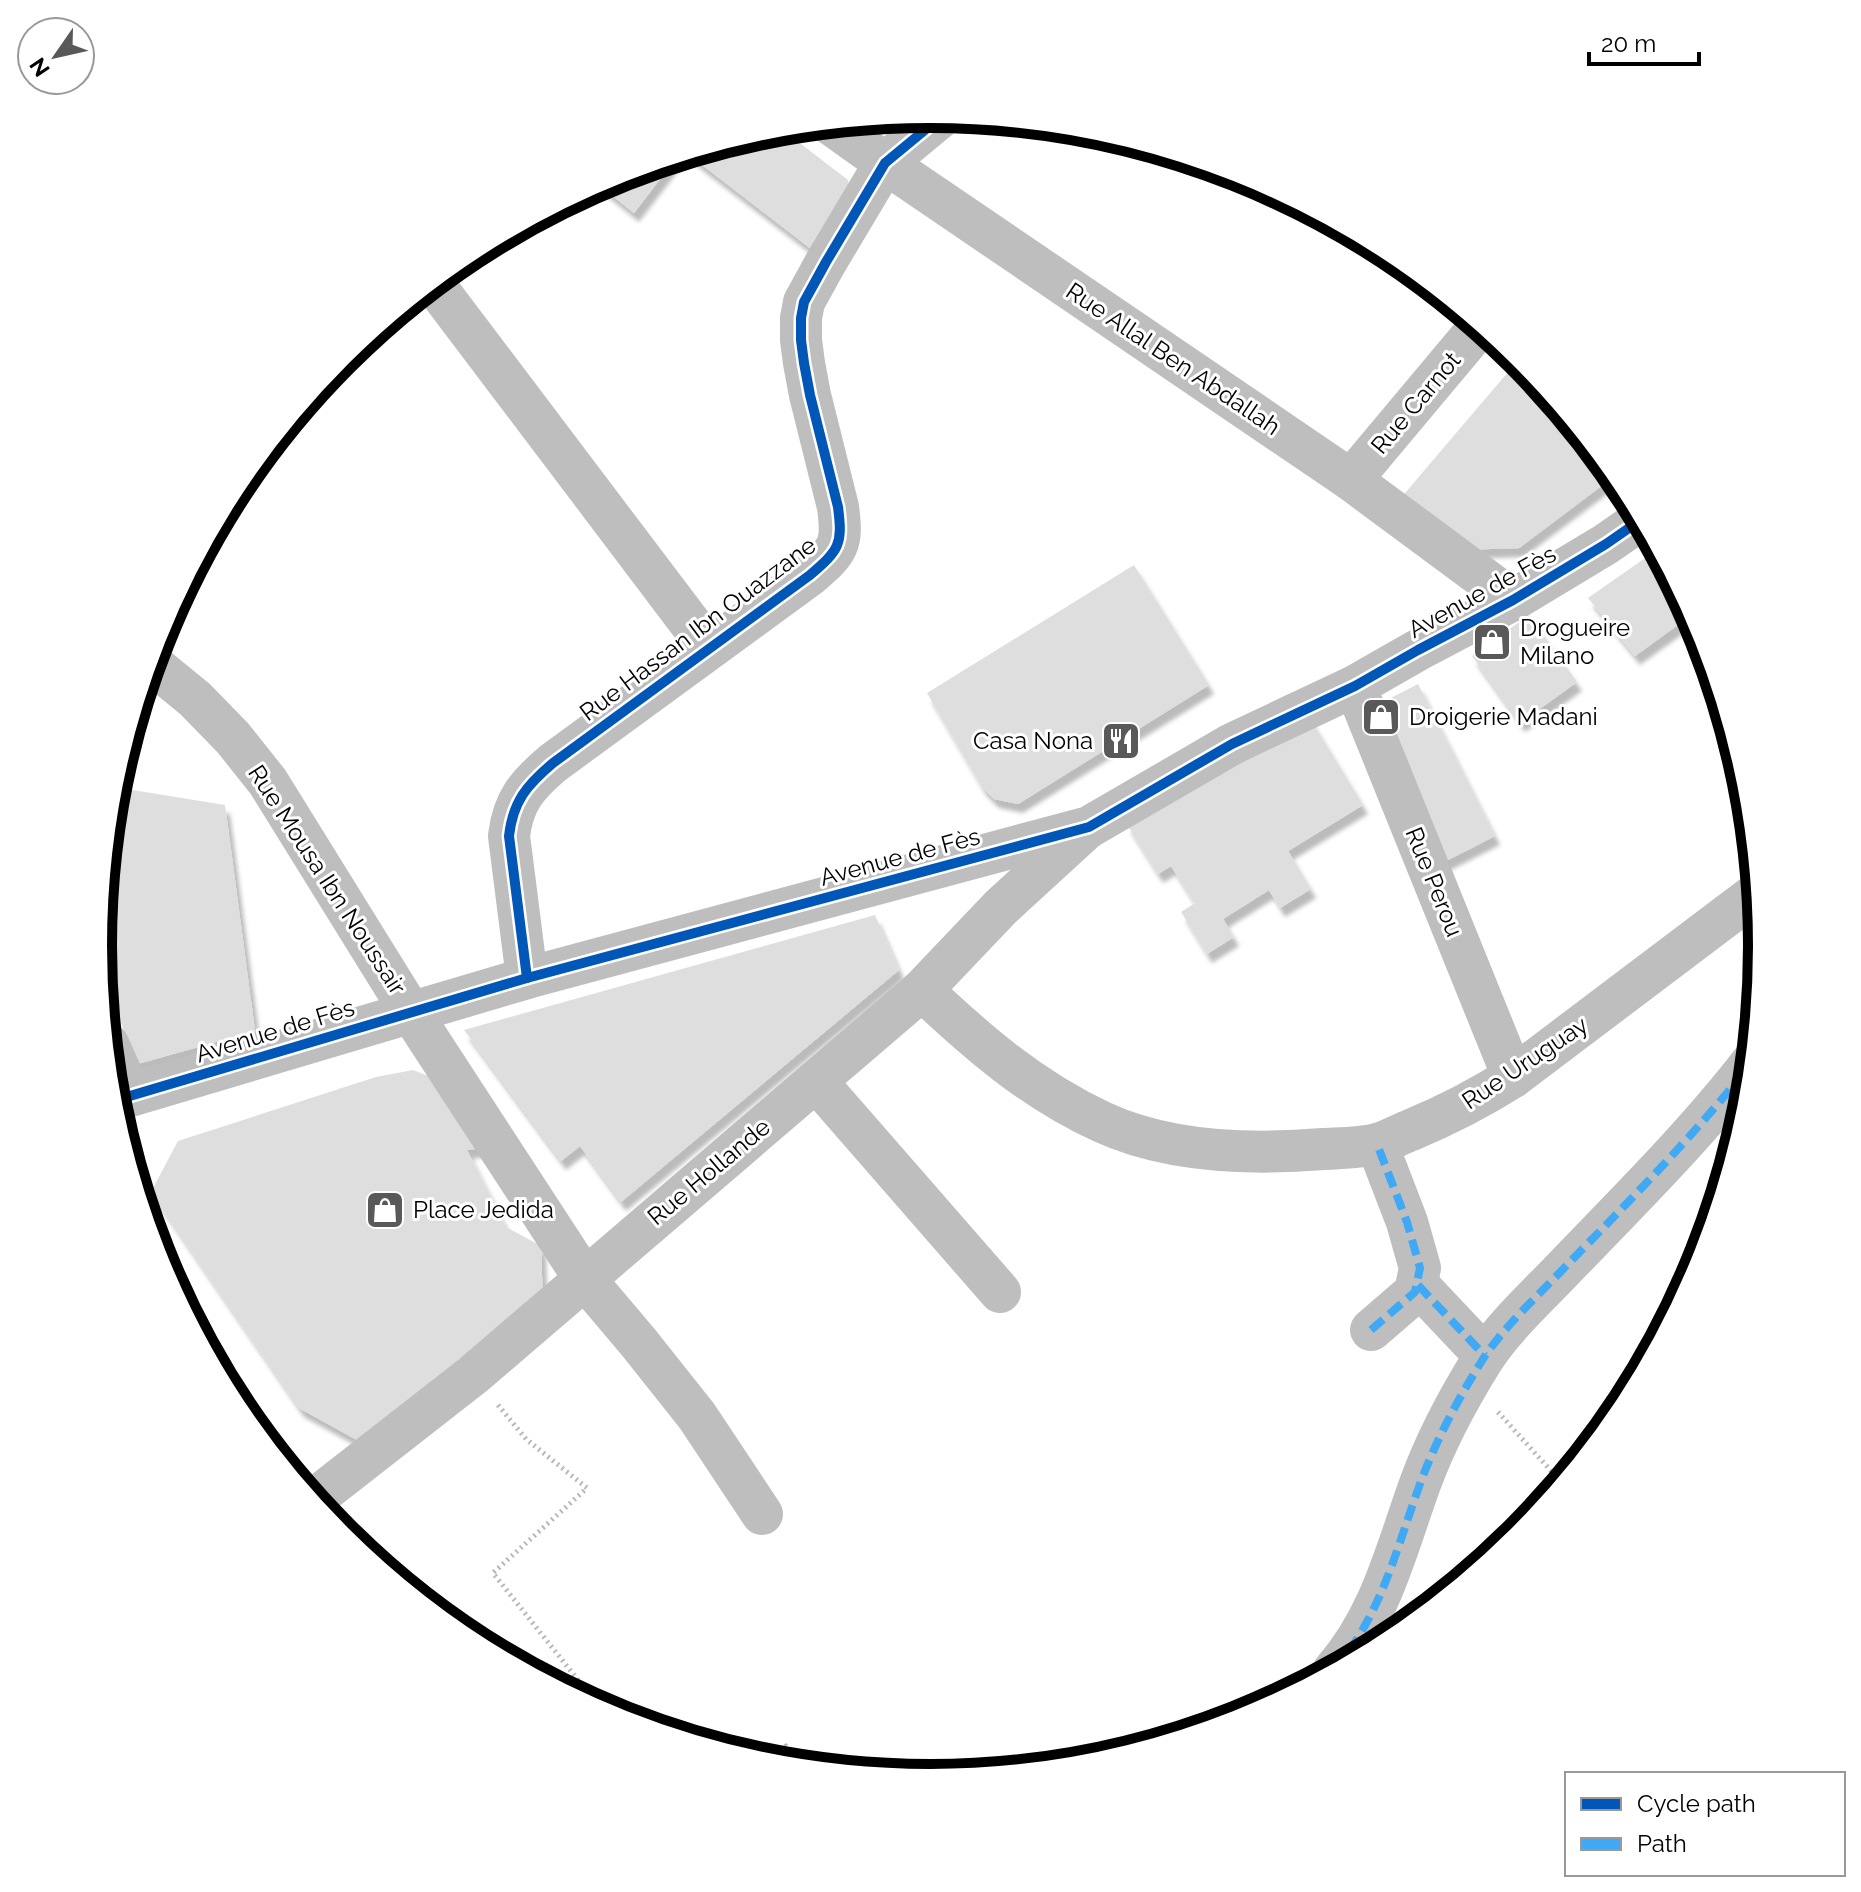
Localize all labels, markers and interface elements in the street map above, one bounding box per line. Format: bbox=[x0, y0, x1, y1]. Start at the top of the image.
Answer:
north arrow bbox=[16, 16, 96, 96]
scale bar bbox=[1589, 16, 1699, 66]
text: 20 m bbox=[1601, 29, 1656, 58]
text: N bbox=[24, 53, 55, 81]
street label: Rue Allal Ben Abdallah bbox=[1061, 276, 1286, 441]
street label: Rue Carnot bbox=[1365, 346, 1467, 460]
street label: Rue Hassan Ibn Ouazzane bbox=[574, 530, 821, 727]
street label: Avenue de Fès bbox=[1403, 539, 1561, 644]
place label: Drogueire Milano bbox=[1520, 613, 1630, 670]
shop icon: Drogueire Milano bbox=[1471, 621, 1513, 663]
shop icon: Droigerie Madani bbox=[1360, 696, 1402, 738]
place label: Droigerie Madani bbox=[1409, 702, 1598, 731]
restaurant icon: Casa Nona bbox=[1100, 720, 1142, 762]
place label: Casa Nona bbox=[973, 726, 1093, 755]
street label: Rue Mousa Ibn Noussair bbox=[242, 760, 413, 1000]
street label: Avenue de Fès bbox=[817, 821, 983, 892]
street label: Rue Perou bbox=[1399, 823, 1470, 941]
street label: Avenue de Fès bbox=[192, 993, 358, 1068]
street label: Rue Uruguay bbox=[1456, 1010, 1593, 1115]
street label: Rue Hollande bbox=[642, 1112, 776, 1231]
shop icon: Place Jedida bbox=[364, 1189, 406, 1231]
place label: Place Jedida bbox=[413, 1195, 554, 1224]
legend bbox=[1565, 1772, 1845, 1876]
text: Cycle path bbox=[1637, 1789, 1756, 1818]
text: Path bbox=[1637, 1829, 1687, 1858]

